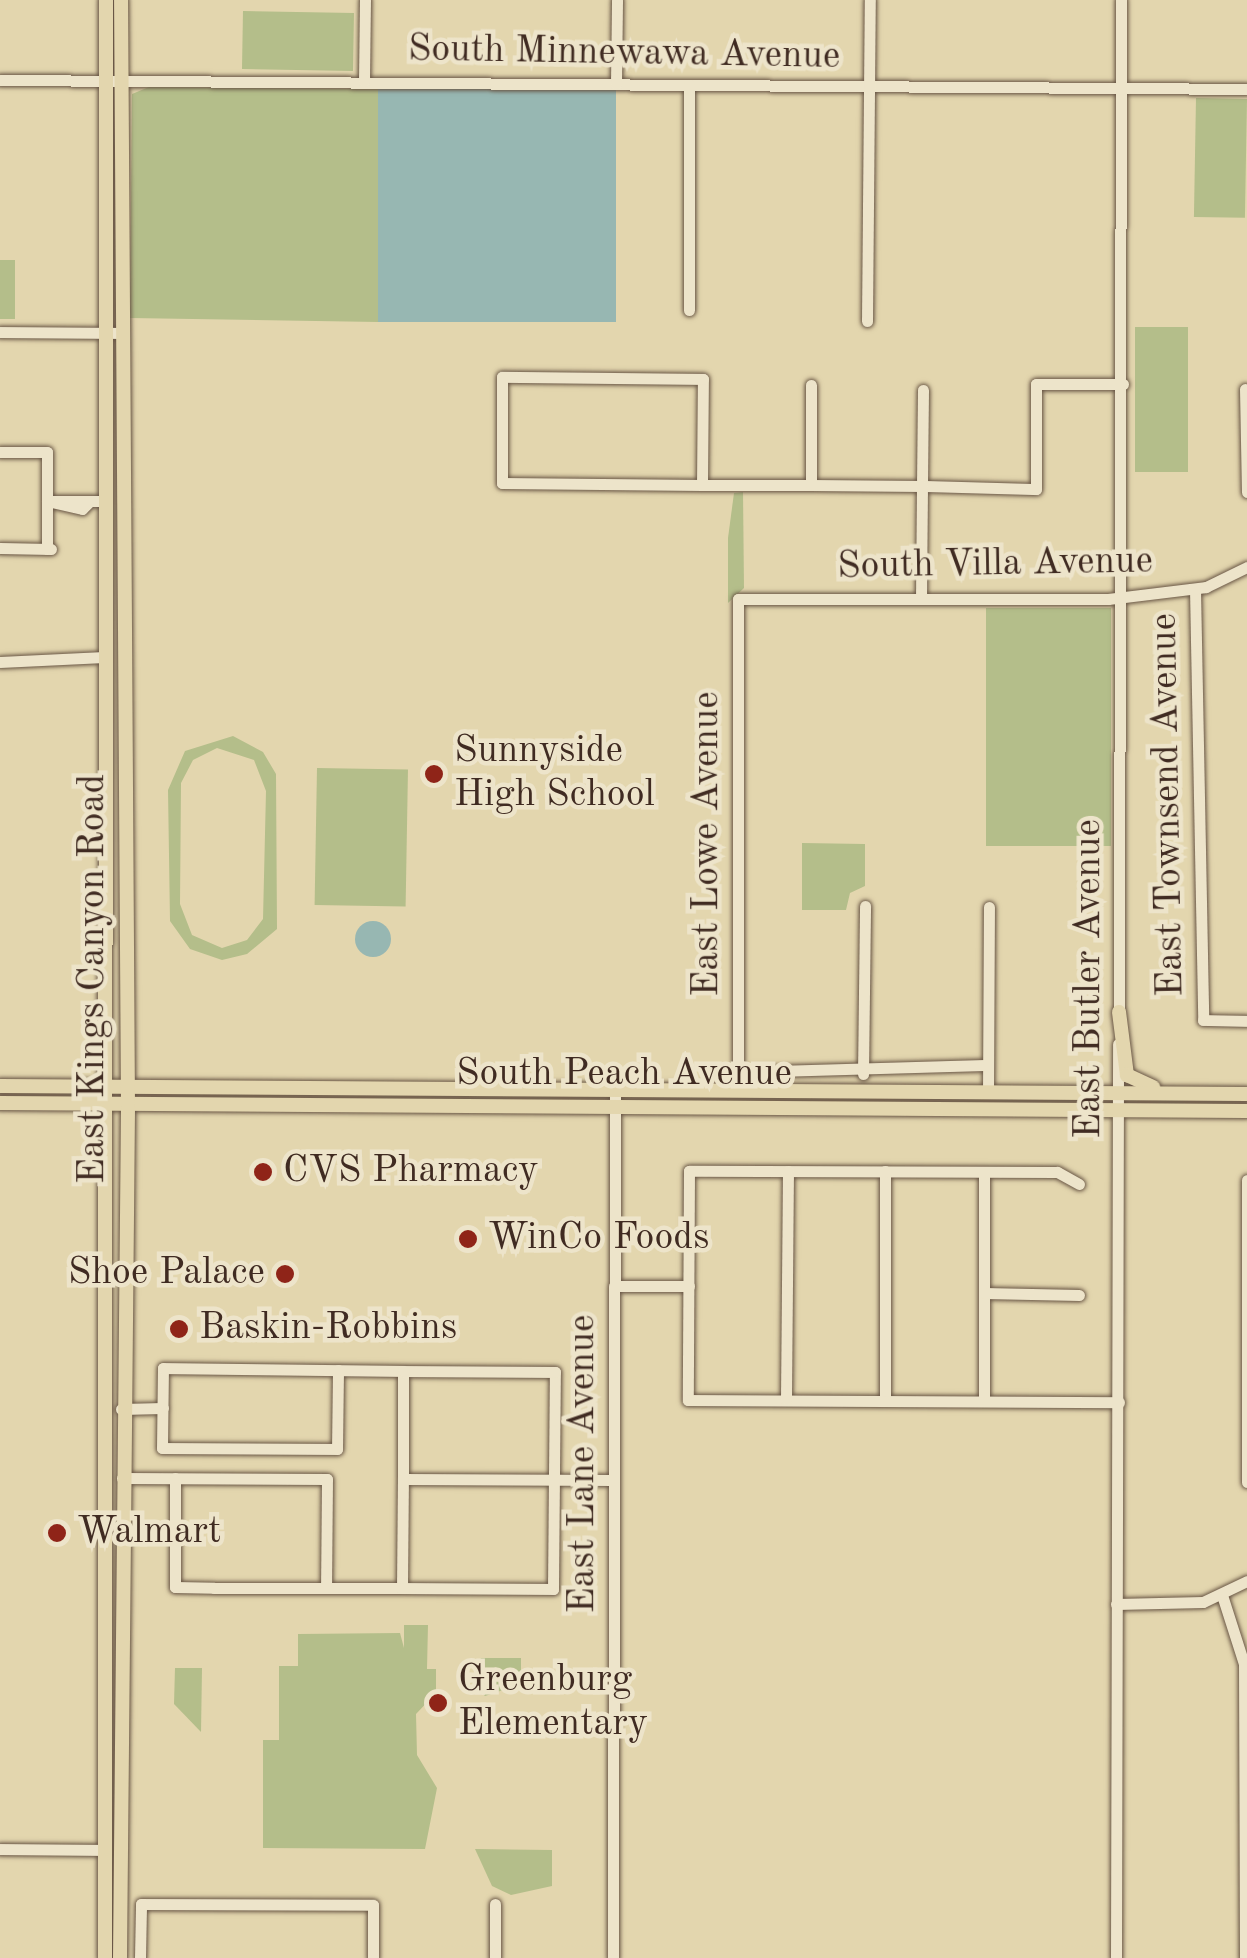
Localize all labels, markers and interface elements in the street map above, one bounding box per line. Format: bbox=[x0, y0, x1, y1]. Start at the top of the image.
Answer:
street label: South Minnewawa Avenue bbox=[407, 27, 841, 81]
street label: South Villa Avenue bbox=[837, 539, 1153, 591]
street label: East Townsend Avenue bbox=[1143, 613, 1195, 997]
street label: East Lowe Avenue bbox=[685, 691, 731, 997]
place label: Sunnyside High School bbox=[454, 729, 655, 818]
marker: Sunnyside High School bbox=[423, 763, 445, 785]
street label: East Kings Canyon Road bbox=[71, 774, 117, 1184]
street label: East Butler Avenue bbox=[1067, 819, 1113, 1139]
street label: South Peach Avenue bbox=[456, 1052, 792, 1098]
place label: CVS Pharmacy bbox=[283, 1149, 539, 1195]
marker: CVS Pharmacy bbox=[252, 1161, 274, 1183]
place label: WinCo Foods bbox=[488, 1216, 710, 1262]
marker: WinCo Foods bbox=[457, 1228, 479, 1250]
place label: Shoe Palace bbox=[68, 1251, 265, 1297]
marker: Shoe Palace bbox=[274, 1263, 296, 1285]
place label: Baskin-Robbins bbox=[199, 1306, 457, 1352]
street label: East Lane Avenue bbox=[561, 1315, 607, 1613]
marker: Baskin-Robbins bbox=[168, 1318, 190, 1340]
place label: Walmart bbox=[77, 1510, 221, 1556]
marker: Walmart bbox=[46, 1522, 68, 1544]
place label: Greenburg Elementary bbox=[458, 1658, 648, 1748]
marker: Greenburg Elementary bbox=[427, 1692, 449, 1714]

